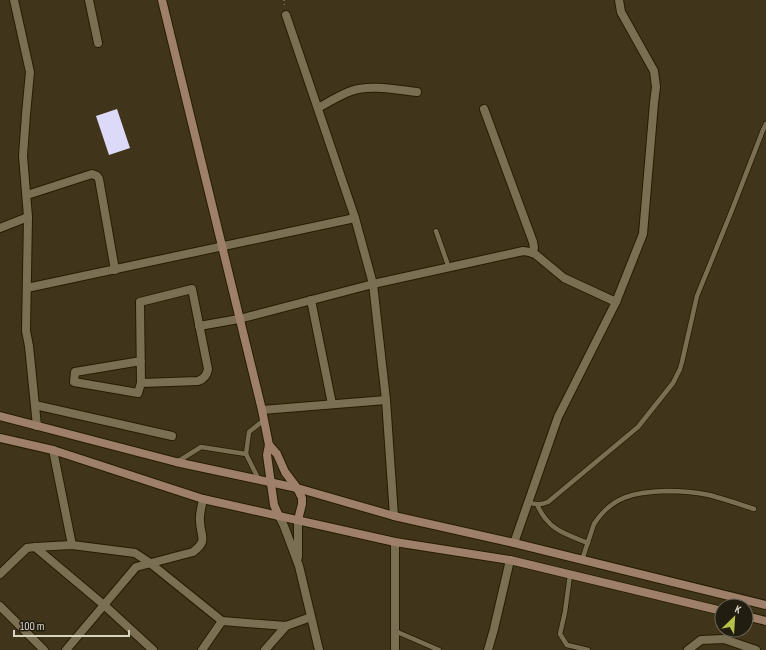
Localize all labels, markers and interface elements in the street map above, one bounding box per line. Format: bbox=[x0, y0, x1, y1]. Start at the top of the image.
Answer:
north arrow bbox=[714, 598, 754, 638]
text: K bbox=[733, 602, 744, 617]
scale bar bbox=[14, 612, 129, 638]
text: 100 m bbox=[20, 619, 45, 634]

